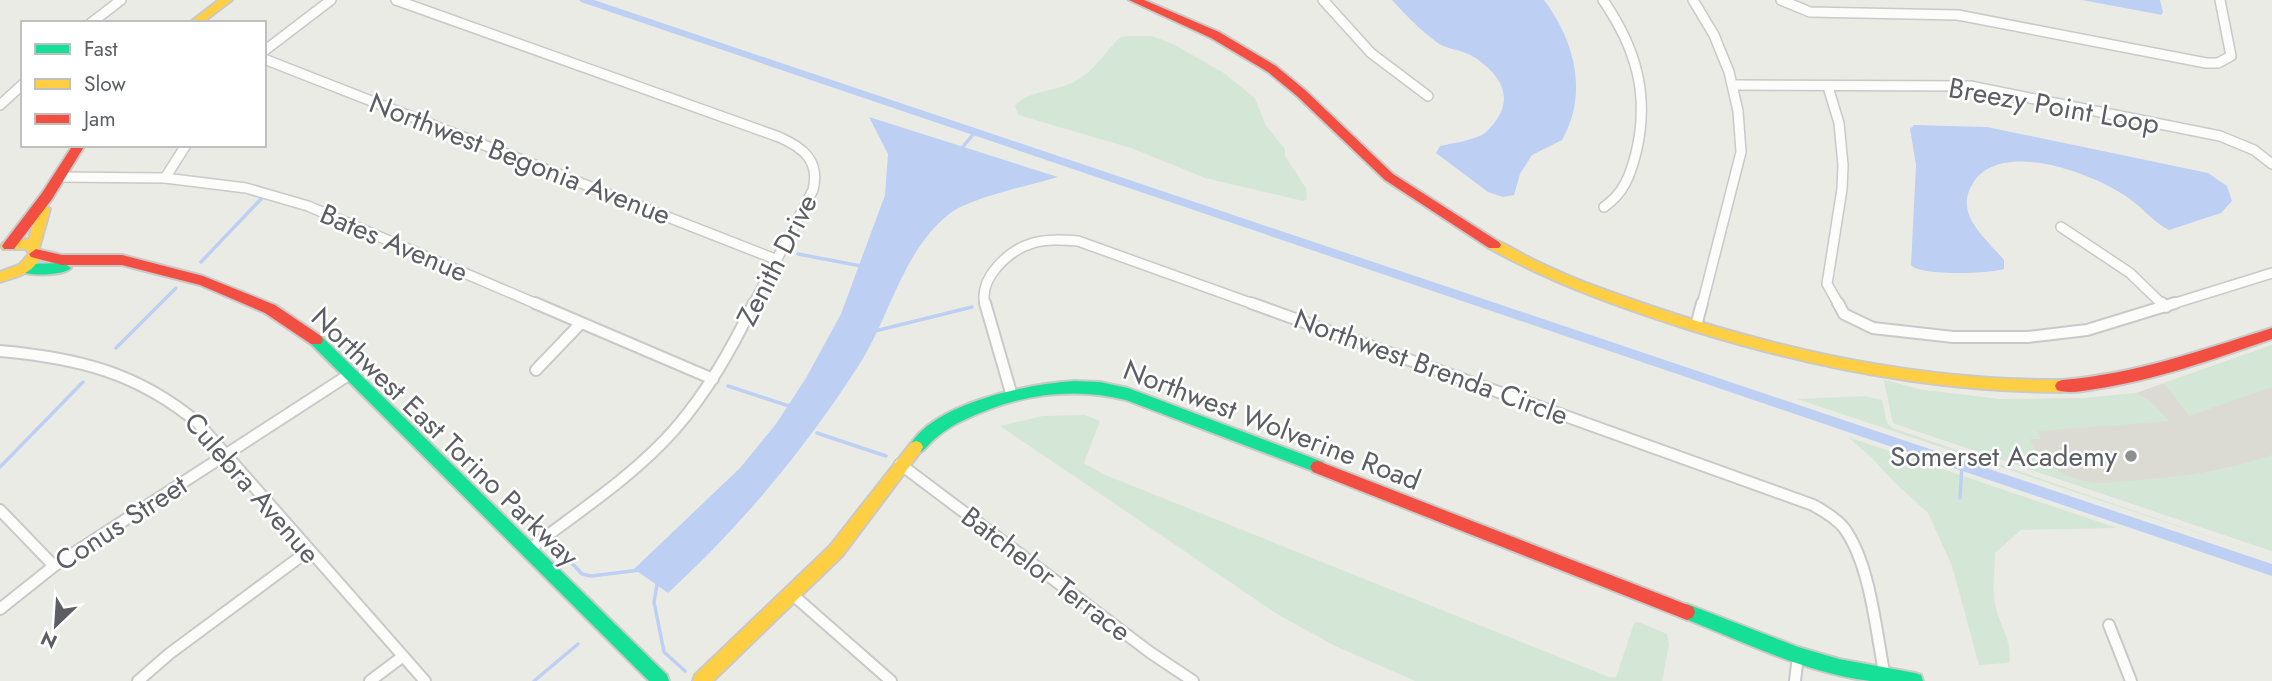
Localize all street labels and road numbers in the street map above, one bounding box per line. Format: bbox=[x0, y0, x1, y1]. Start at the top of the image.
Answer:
street label: Breezy Point Loop bbox=[1945, 67, 2163, 145]
street label: Northwest Begonia Avenue bbox=[363, 83, 677, 235]
street label: Zenith Drive bbox=[726, 187, 828, 333]
street label: Bates Avenue bbox=[314, 193, 474, 293]
street label: Northwest East Torino Parkway bbox=[302, 298, 589, 577]
street label: Northwest Brenda Circle bbox=[1288, 298, 1574, 436]
street label: Northwest Wolverine Road bbox=[1117, 349, 1427, 501]
street label: Culebra Avenue bbox=[174, 403, 330, 573]
street label: Conus Street bbox=[47, 465, 195, 581]
street label: Batchelor Terrace bbox=[953, 496, 1139, 652]

